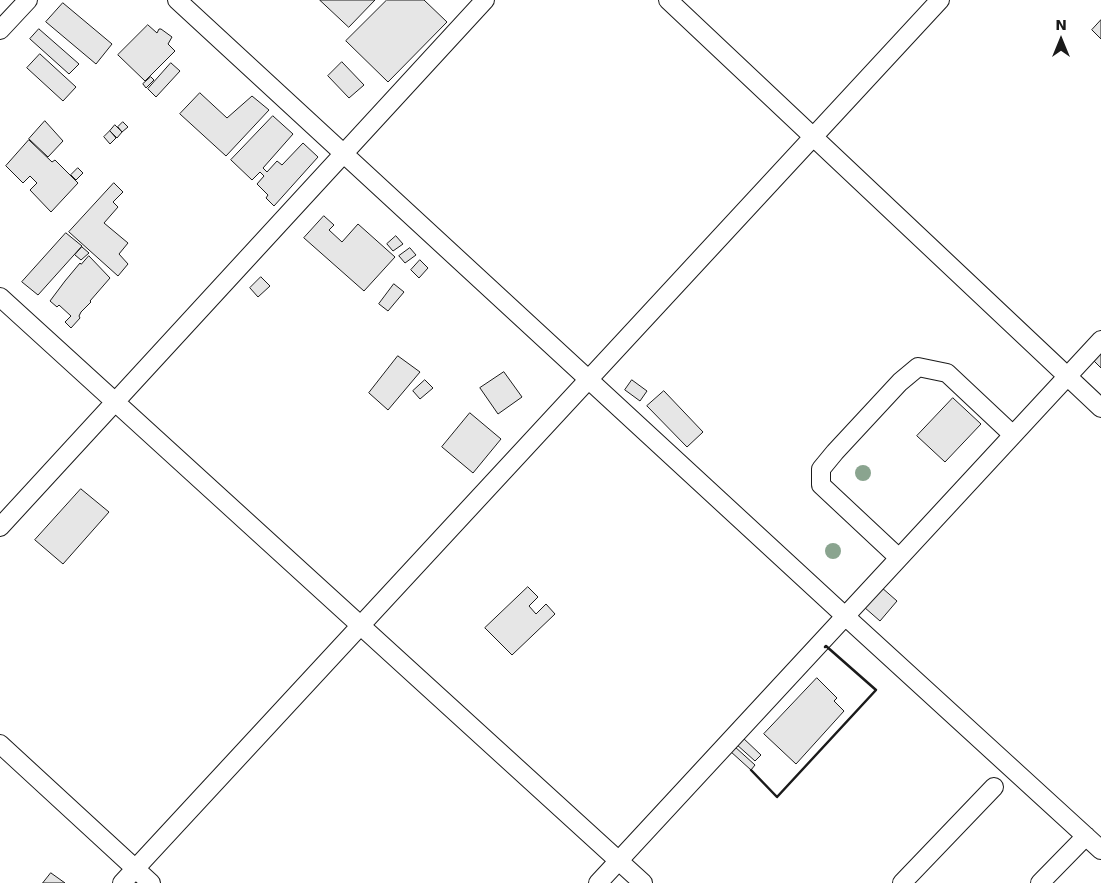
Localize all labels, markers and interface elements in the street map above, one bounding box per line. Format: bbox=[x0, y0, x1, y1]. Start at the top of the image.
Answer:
north arrow bbox=[1036, 15, 1086, 65]
text: N bbox=[1055, 17, 1067, 33]

